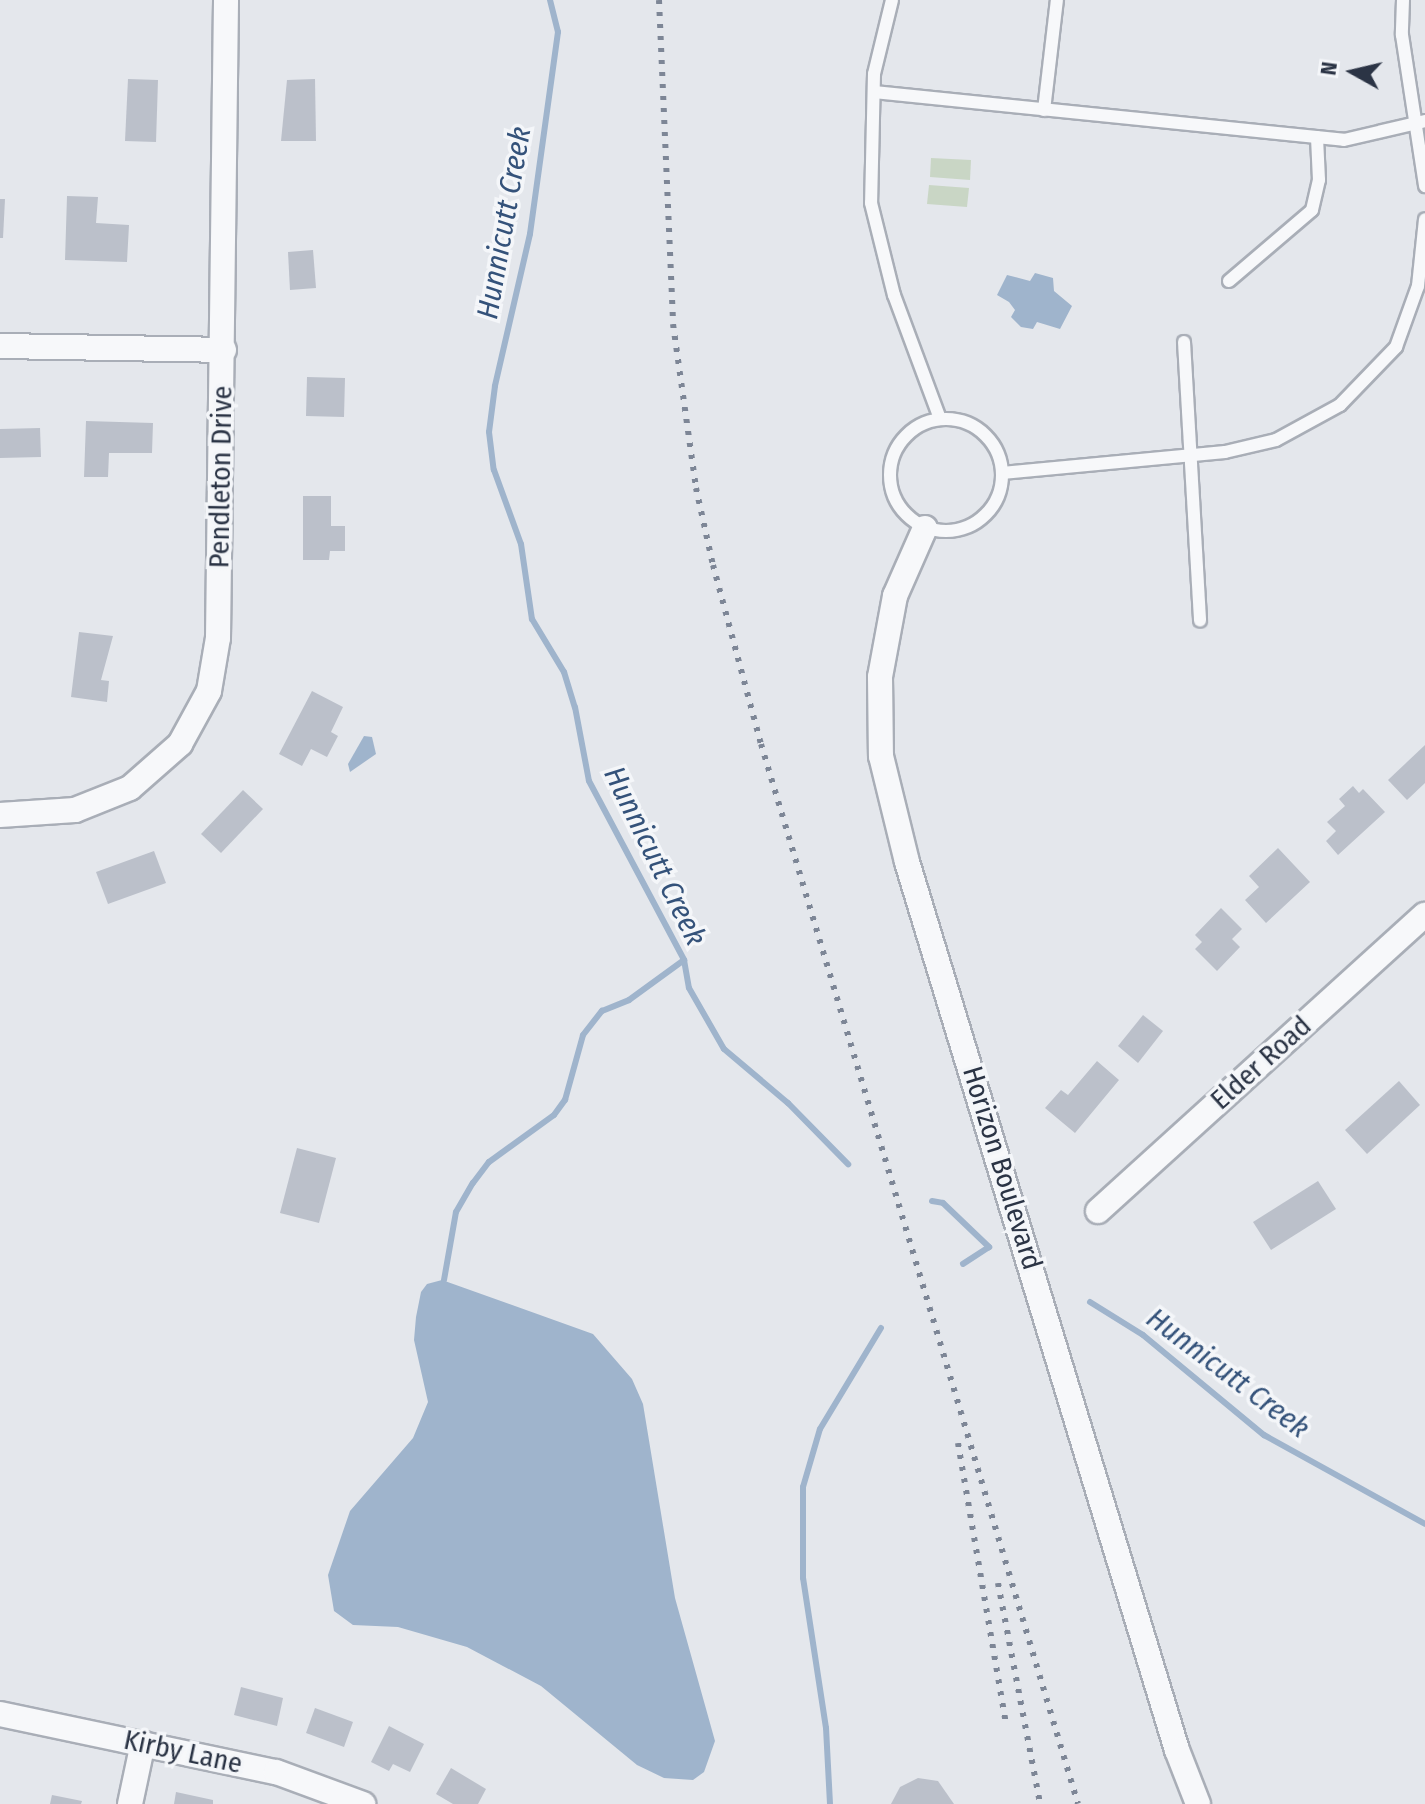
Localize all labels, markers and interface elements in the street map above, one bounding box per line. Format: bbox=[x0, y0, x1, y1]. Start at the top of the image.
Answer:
north arrow bbox=[1313, 32, 1393, 112]
text: N bbox=[1314, 60, 1343, 77]
water label: Hunnicutt Creek bbox=[469, 124, 539, 322]
street label: Pendleton Drive bbox=[203, 385, 239, 569]
water label: Hunnicutt Creek bbox=[596, 761, 714, 951]
street label: Elder Road bbox=[1204, 1009, 1318, 1117]
street label: Horizon Boulevard bbox=[955, 1062, 1049, 1274]
water label: Hunnicutt Creek bbox=[1139, 1300, 1317, 1446]
street label: Kirby Lane bbox=[121, 1723, 245, 1781]

